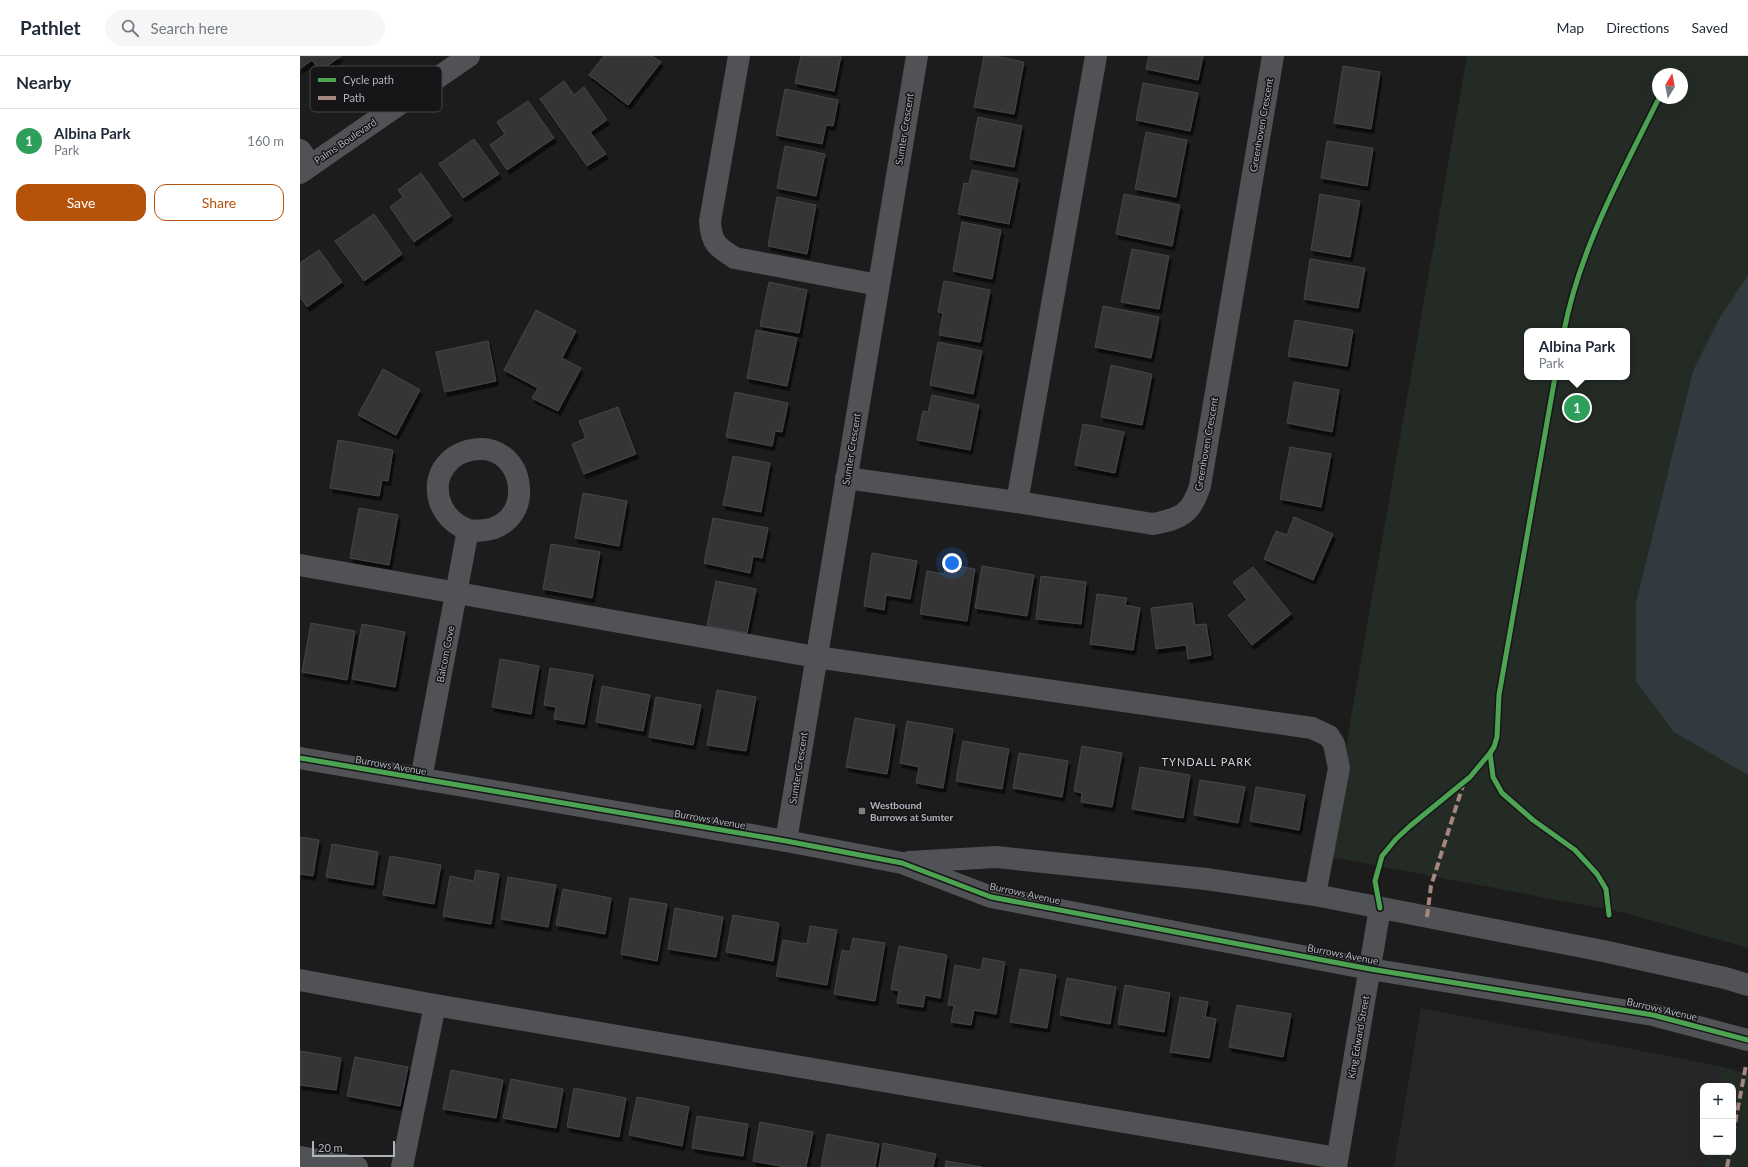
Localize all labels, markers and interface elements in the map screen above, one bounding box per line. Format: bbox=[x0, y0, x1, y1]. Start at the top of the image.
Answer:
search box bbox=[105, 10, 385, 46]
text: Pathlet bbox=[20, 16, 81, 39]
icon: search bbox=[119, 17, 141, 39]
text: Search here bbox=[151, 19, 228, 37]
text: Map bbox=[1557, 19, 1584, 36]
text: Directions bbox=[1606, 19, 1669, 36]
text: Saved bbox=[1691, 19, 1728, 36]
legend bbox=[310, 66, 442, 112]
north arrow bbox=[1652, 68, 1688, 104]
text: Nearby bbox=[16, 72, 71, 93]
text: Cycle path bbox=[343, 73, 394, 86]
street label: Greenhoven Crescent bbox=[1247, 77, 1275, 173]
text: Path bbox=[343, 91, 365, 104]
street label: Sumter Crescent bbox=[892, 92, 916, 166]
street label: Palms Boulevard bbox=[312, 116, 378, 166]
text: Albina Park bbox=[54, 124, 130, 142]
text: 1 bbox=[25, 133, 33, 149]
text: 160 m bbox=[247, 133, 284, 149]
text: Park bbox=[54, 142, 79, 158]
button: Save bbox=[16, 184, 146, 221]
button: Share bbox=[154, 184, 284, 221]
popup bbox=[1524, 328, 1630, 380]
text: Albina Park bbox=[1539, 337, 1615, 355]
text: Park bbox=[1539, 355, 1564, 371]
pin: 1 bbox=[1564, 393, 1590, 423]
street label: Greenhoven Crescent bbox=[1192, 396, 1220, 492]
street label: Sumter Crescent bbox=[839, 412, 863, 486]
your location bbox=[942, 553, 962, 573]
street label: Balcom Cove bbox=[434, 625, 456, 683]
street label: Sumter Crescent bbox=[786, 731, 810, 805]
street label: Burrows Avenue bbox=[354, 753, 428, 777]
district label: TYNDALL PARK bbox=[1162, 755, 1252, 768]
place label: Westbound Burrows at Sumter bbox=[870, 799, 953, 823]
marker: Westbound Burrows at Sumter bbox=[857, 806, 867, 816]
street label: Burrows Avenue bbox=[673, 807, 747, 831]
street label: Burrows Avenue bbox=[988, 880, 1062, 906]
street label: Burrows Avenue bbox=[1306, 941, 1380, 967]
street label: King Edward Street bbox=[1345, 994, 1371, 1080]
street label: Burrows Avenue bbox=[1626, 995, 1698, 1023]
map controls bbox=[1700, 1083, 1736, 1155]
button: + bbox=[1700, 1083, 1736, 1119]
button: − bbox=[1700, 1119, 1736, 1155]
scale bar bbox=[312, 1139, 395, 1158]
text: 20 m bbox=[318, 1141, 343, 1154]

